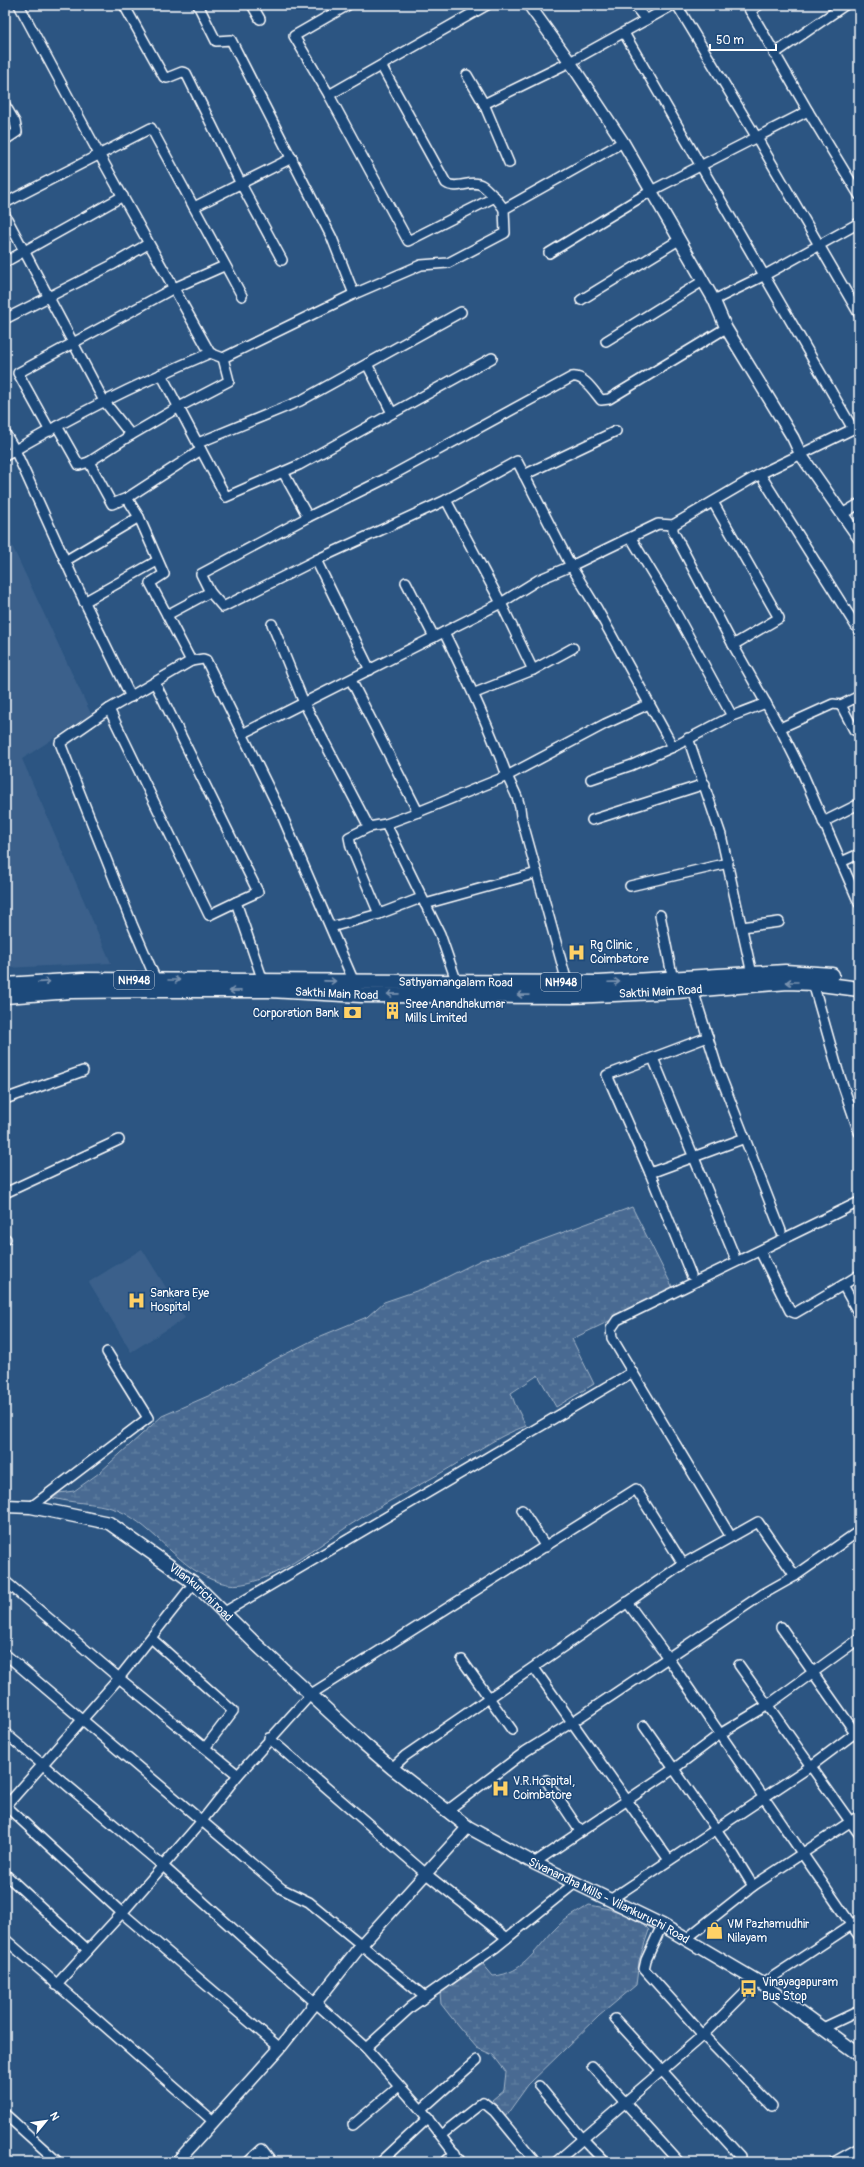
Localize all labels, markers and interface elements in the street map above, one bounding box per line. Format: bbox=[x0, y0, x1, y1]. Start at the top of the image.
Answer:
scale bar bbox=[710, 26, 776, 52]
text: 50 m bbox=[716, 33, 744, 48]
place label: Rg Clinic , Coimbatore bbox=[590, 938, 649, 967]
hospital icon: Rg Clinic , Coimbatore bbox=[567, 942, 587, 962]
road number: NH948 bbox=[114, 971, 154, 989]
road number: NH948 bbox=[541, 973, 581, 991]
street label: Sathyamangalam Road bbox=[399, 974, 513, 990]
one-way arrow bbox=[167, 976, 180, 984]
one-way arrow bbox=[323, 978, 336, 985]
one-way arrow bbox=[607, 978, 620, 986]
one-way arrow bbox=[786, 978, 799, 986]
one-way arrow bbox=[37, 979, 50, 986]
street label: Sakthi Main Road bbox=[618, 981, 703, 1001]
street label: Sakthi Main Road bbox=[295, 984, 379, 1003]
one-way arrow bbox=[229, 987, 242, 995]
one-way arrow bbox=[387, 990, 400, 998]
one-way arrow bbox=[517, 991, 530, 999]
place label: Sree Anandhakumar Mills Limited bbox=[405, 997, 506, 1026]
building icon: Sree Anandhakumar Mills Limited bbox=[382, 1001, 402, 1021]
bank icon: Corporation Bank bbox=[342, 1003, 362, 1023]
place label: Corporation Bank bbox=[253, 1006, 339, 1021]
place label: Sankara Eye Hospital bbox=[150, 1286, 209, 1315]
hospital icon: Sankara Eye Hospital bbox=[127, 1290, 147, 1310]
street label: Vilankurichi road bbox=[166, 1560, 236, 1625]
place label: V.R.Hospital, Coimbatore bbox=[513, 1774, 575, 1803]
hospital icon: V.R.Hospital, Coimbatore bbox=[490, 1778, 510, 1798]
street label: Sivanandha Mills - Vilankuruchi Road bbox=[526, 1854, 692, 1947]
place label: VM Pazhamudhir Nilayam bbox=[727, 1917, 810, 1946]
shop icon: VM Pazhamudhir Nilayam bbox=[704, 1921, 724, 1941]
place label: Vinayagapuram Bus Stop bbox=[762, 1975, 838, 2004]
bus stop icon: Vinayagapuram Bus Stop bbox=[739, 1979, 759, 1999]
north arrow bbox=[26, 2101, 66, 2141]
text: N bbox=[47, 2110, 62, 2123]

